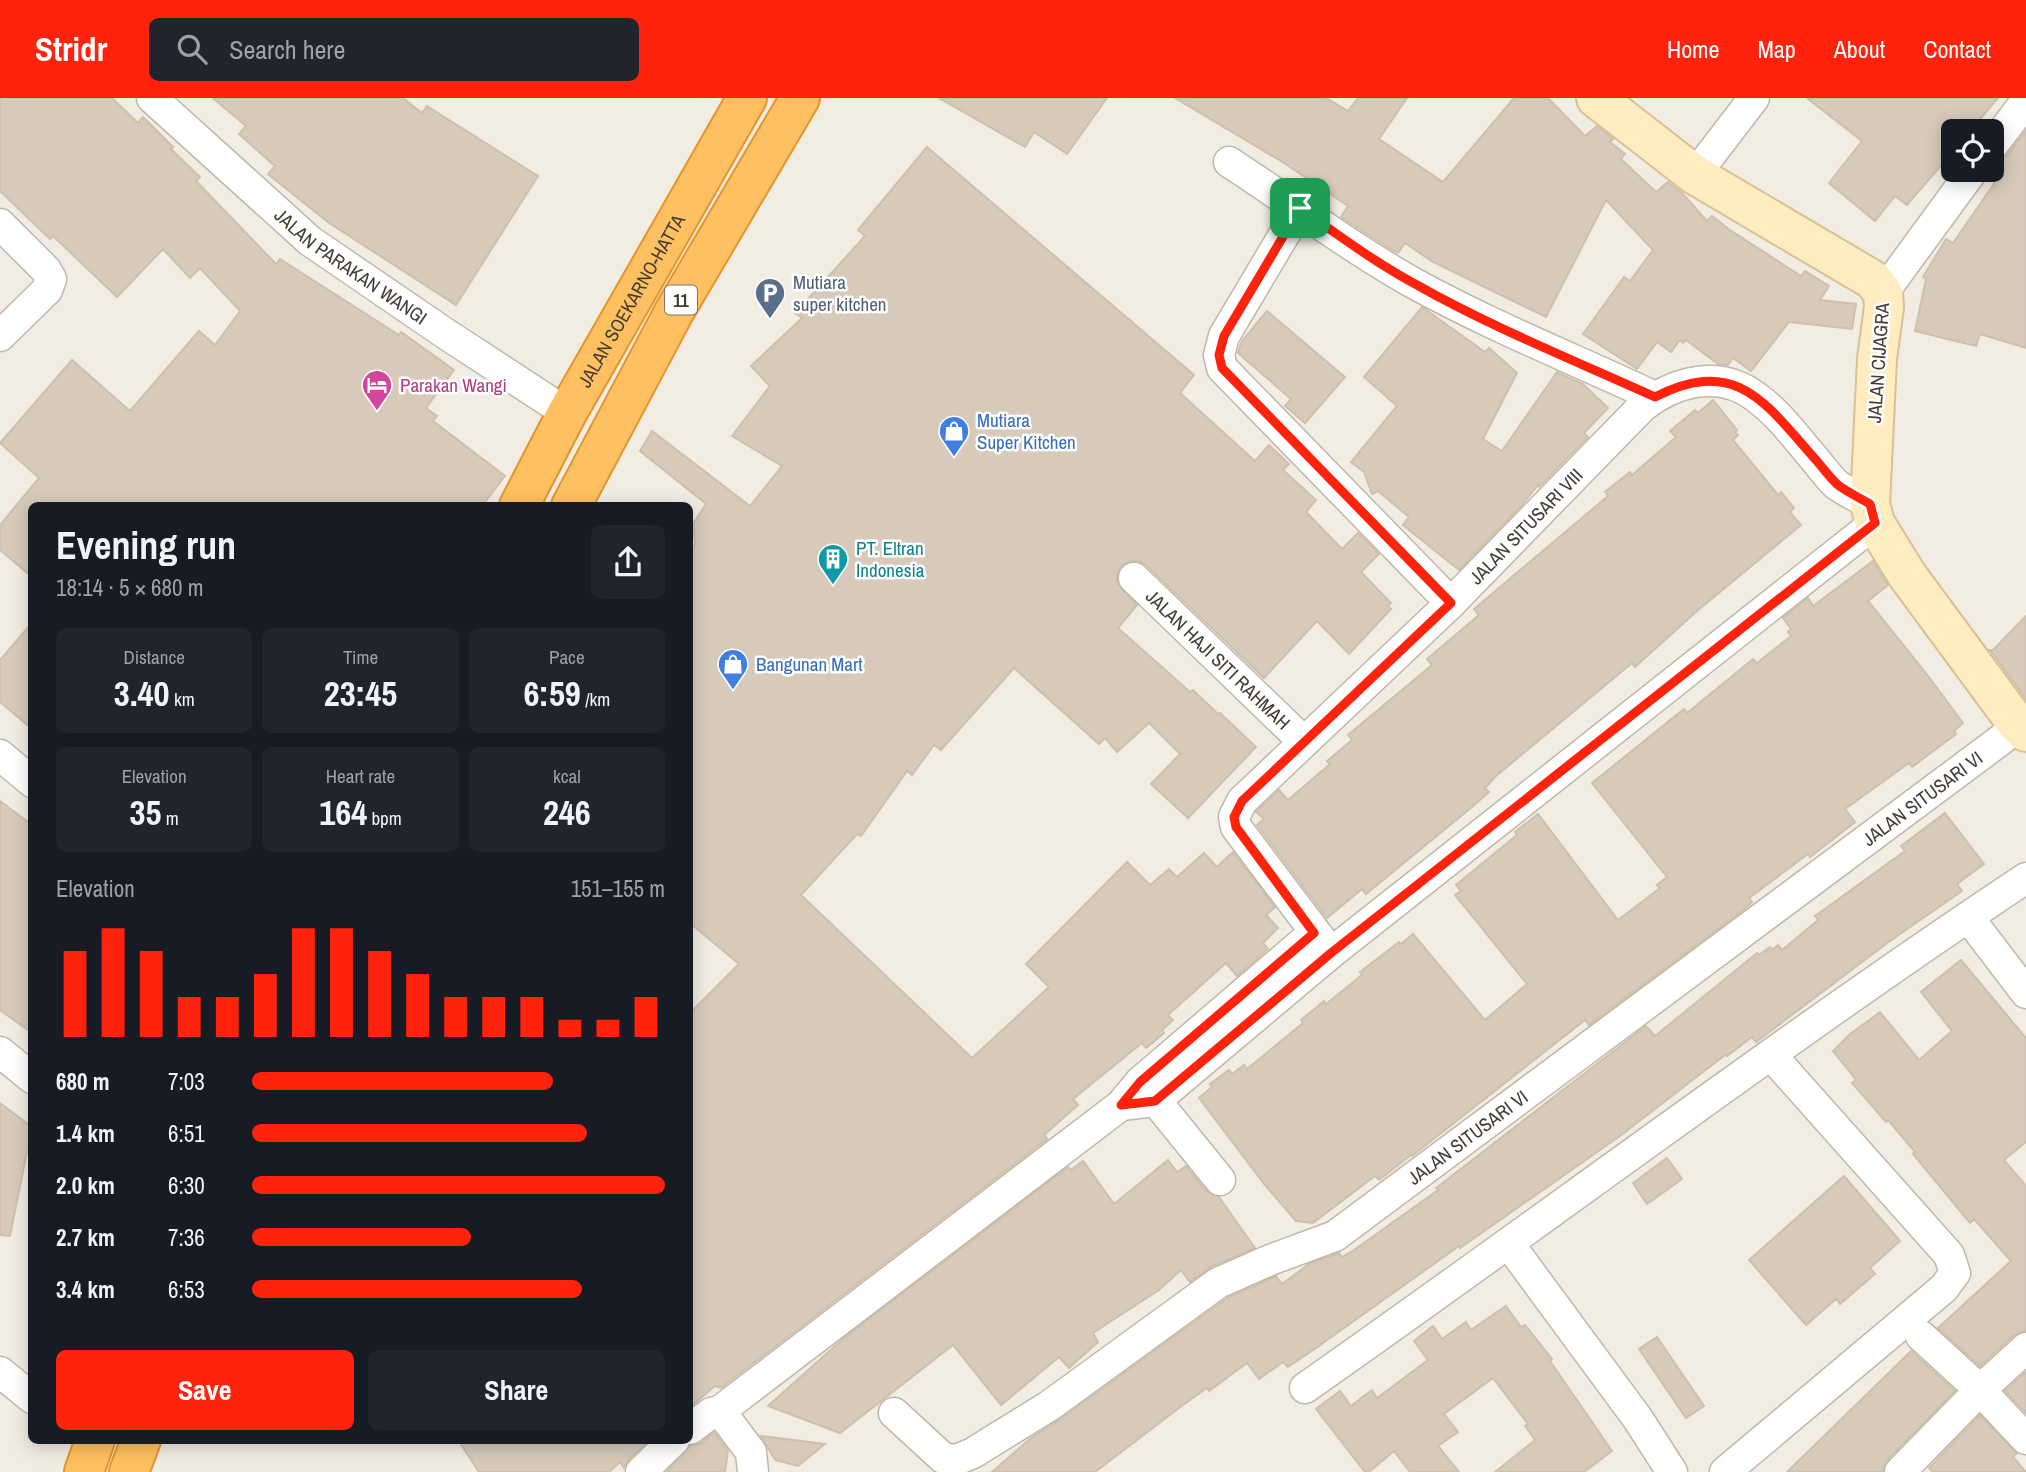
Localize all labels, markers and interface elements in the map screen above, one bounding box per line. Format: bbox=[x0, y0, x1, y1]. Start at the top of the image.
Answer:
search box bbox=[149, 18, 639, 81]
text: Stridr bbox=[35, 27, 107, 71]
icon: search bbox=[173, 30, 211, 68]
text: Search here bbox=[229, 32, 345, 67]
text: Home bbox=[1667, 33, 1719, 65]
text: Map bbox=[1757, 33, 1796, 65]
text: About bbox=[1834, 33, 1885, 65]
text: Contact bbox=[1923, 33, 1991, 65]
map controls bbox=[1941, 119, 2004, 182]
button: locate bbox=[1941, 119, 2004, 182]
pin bbox=[1270, 178, 1330, 238]
icon: arrive bbox=[1281, 189, 1319, 227]
street label: JALAN PARAKAN WANGI bbox=[269, 202, 432, 330]
street label: JALAN SOEKARNO-HATTA bbox=[571, 209, 691, 392]
place label: Mutiara super kitchen bbox=[793, 269, 887, 317]
parking icon: Mutiara super kitchen bbox=[753, 276, 787, 320]
road number: 11 bbox=[665, 286, 697, 314]
street label: JALAN CIJAGRA bbox=[1861, 301, 1895, 424]
hotel icon: Parakan Wangi bbox=[360, 368, 394, 412]
place label: Parakan Wangi bbox=[400, 372, 507, 398]
place label: Mutiara Super Kitchen bbox=[977, 407, 1076, 455]
shop icon: Mutiara Super Kitchen bbox=[937, 414, 971, 458]
street label: JALAN SITUSARI VIII bbox=[1463, 462, 1588, 590]
text: Evening run bbox=[56, 520, 236, 571]
button: share bbox=[591, 525, 665, 599]
place label: PT. Eltran Indonesia bbox=[856, 535, 925, 583]
building icon: PT. Eltran Indonesia bbox=[816, 542, 850, 586]
text: 18:14 · 5 × 680 m bbox=[56, 572, 203, 603]
street label: JALAN HAJI SITI RAHMAH bbox=[1140, 583, 1296, 735]
text: Distance bbox=[123, 644, 185, 670]
text: Time bbox=[343, 644, 378, 670]
text: Pace bbox=[549, 644, 585, 670]
shop icon: Bangunan Mart bbox=[716, 647, 750, 691]
place label: Bangunan Mart bbox=[756, 651, 863, 677]
text: 3.40 bbox=[114, 670, 170, 717]
text: 23:45 bbox=[324, 670, 397, 717]
text: 6:59 bbox=[523, 670, 581, 717]
text: km bbox=[170, 686, 195, 712]
text: /km bbox=[581, 686, 610, 712]
street label: JALAN SITUSARI VI bbox=[1857, 745, 1988, 852]
text: Elevation bbox=[122, 763, 187, 789]
text: Heart rate bbox=[326, 763, 395, 789]
text: kcal bbox=[553, 763, 581, 789]
text: 35 bbox=[130, 789, 161, 836]
text: 164 bbox=[319, 789, 367, 836]
text: 246 bbox=[543, 789, 591, 836]
text: m bbox=[161, 805, 179, 831]
text: bpm bbox=[367, 805, 402, 831]
text: Elevation bbox=[56, 873, 135, 904]
text: 151–155 m bbox=[571, 873, 665, 904]
text: 680 m bbox=[56, 1066, 109, 1097]
text: 7:03 bbox=[168, 1066, 205, 1097]
street label: JALAN SITUSARI VI bbox=[1402, 1084, 1533, 1191]
text: 1.4 km bbox=[56, 1118, 115, 1149]
text: 6:51 bbox=[168, 1118, 205, 1149]
text: 2.0 km bbox=[56, 1170, 115, 1201]
text: 6:30 bbox=[168, 1170, 205, 1201]
text: 2.7 km bbox=[56, 1222, 115, 1253]
text: 7:36 bbox=[168, 1222, 205, 1253]
text: 3.4 km bbox=[56, 1274, 115, 1305]
text: 6:53 bbox=[168, 1274, 205, 1305]
button: Save bbox=[56, 1350, 354, 1430]
button: Share bbox=[368, 1350, 665, 1430]

